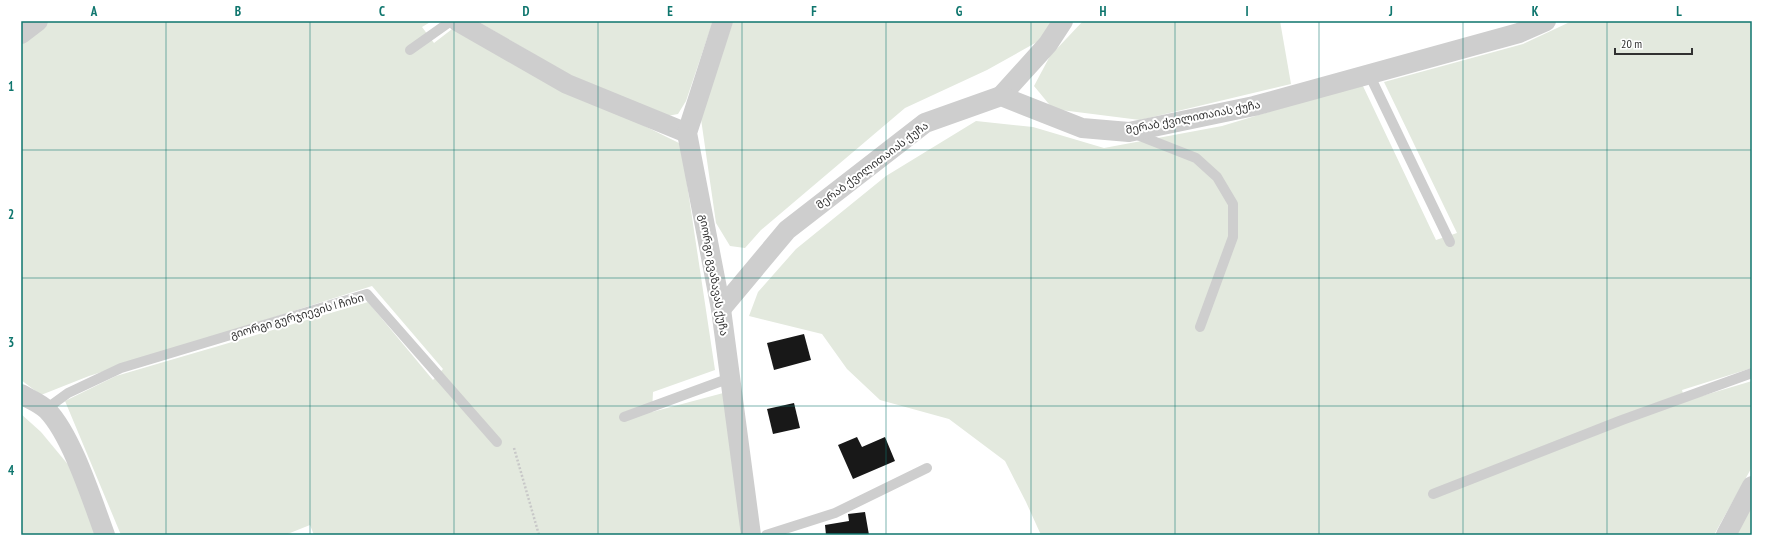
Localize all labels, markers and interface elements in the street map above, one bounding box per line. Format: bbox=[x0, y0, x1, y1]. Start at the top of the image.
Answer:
text: A bbox=[90, 3, 98, 20]
text: B bbox=[235, 3, 241, 20]
text: C bbox=[379, 3, 385, 20]
text: D bbox=[523, 3, 530, 20]
text: E bbox=[667, 3, 673, 20]
text: F bbox=[811, 3, 817, 20]
text: G bbox=[956, 3, 963, 20]
text: H bbox=[1100, 3, 1107, 20]
text: I bbox=[1245, 3, 1249, 20]
text: J bbox=[1388, 3, 1393, 20]
text: K bbox=[1532, 3, 1539, 20]
text: L bbox=[1676, 3, 1682, 20]
scale bar bbox=[1615, 30, 1692, 56]
text: 20 m bbox=[1621, 36, 1642, 51]
text: 1 bbox=[8, 78, 14, 95]
street label: მერაბ ქვილითაიას ქუჩა bbox=[1124, 97, 1262, 137]
street label: მერაბ ქვილითაიას ქუჩა bbox=[813, 118, 931, 212]
text: 2 bbox=[8, 206, 14, 223]
street label: გიორგი გვაზავას ქუჩა bbox=[696, 213, 732, 337]
street label: გიორგი გურჯიევის I ჩიხი bbox=[229, 290, 365, 342]
text: 3 bbox=[8, 334, 14, 351]
text: 4 bbox=[8, 462, 15, 479]

